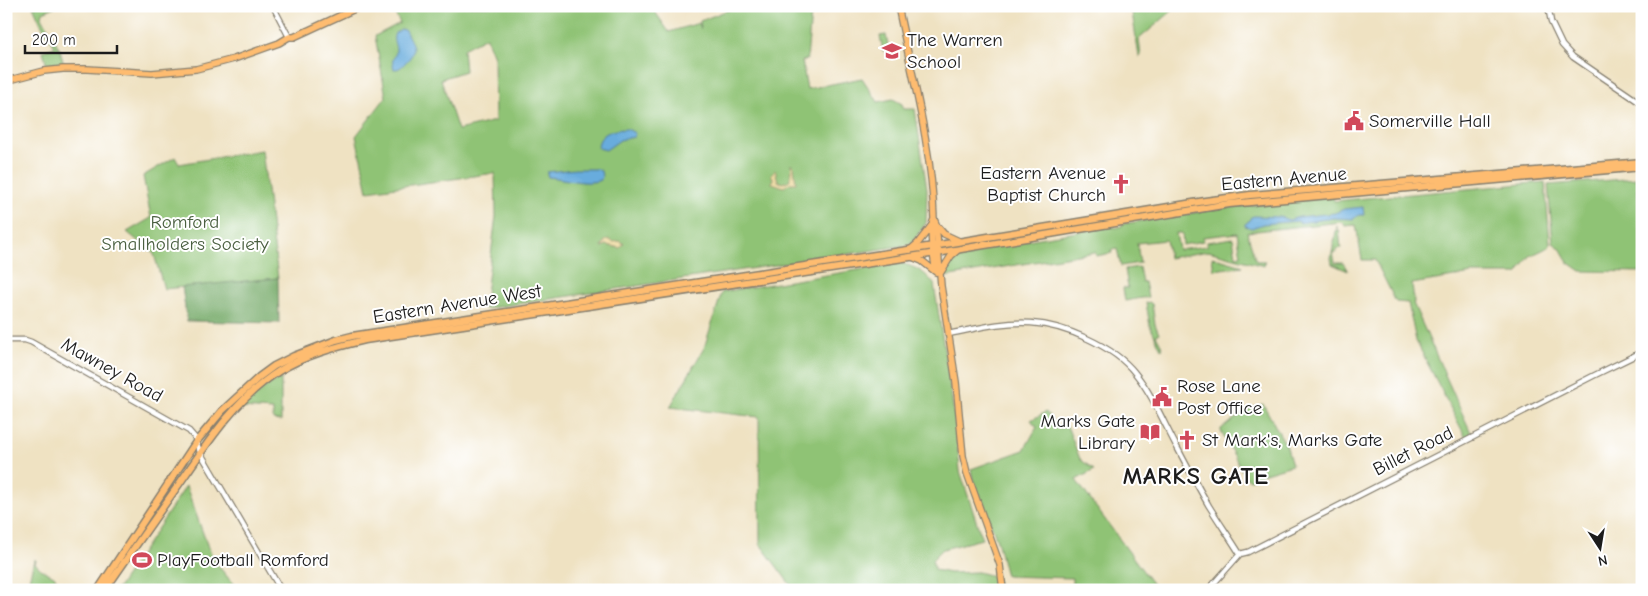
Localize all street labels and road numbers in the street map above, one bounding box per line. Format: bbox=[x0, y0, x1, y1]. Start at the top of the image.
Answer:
street label: Eastern Avenue bbox=[1220, 163, 1348, 195]
street label: Eastern Avenue West bbox=[371, 280, 543, 328]
street label: Mawney Road bbox=[57, 333, 167, 407]
street label: Billet Road bbox=[1369, 422, 1457, 480]

